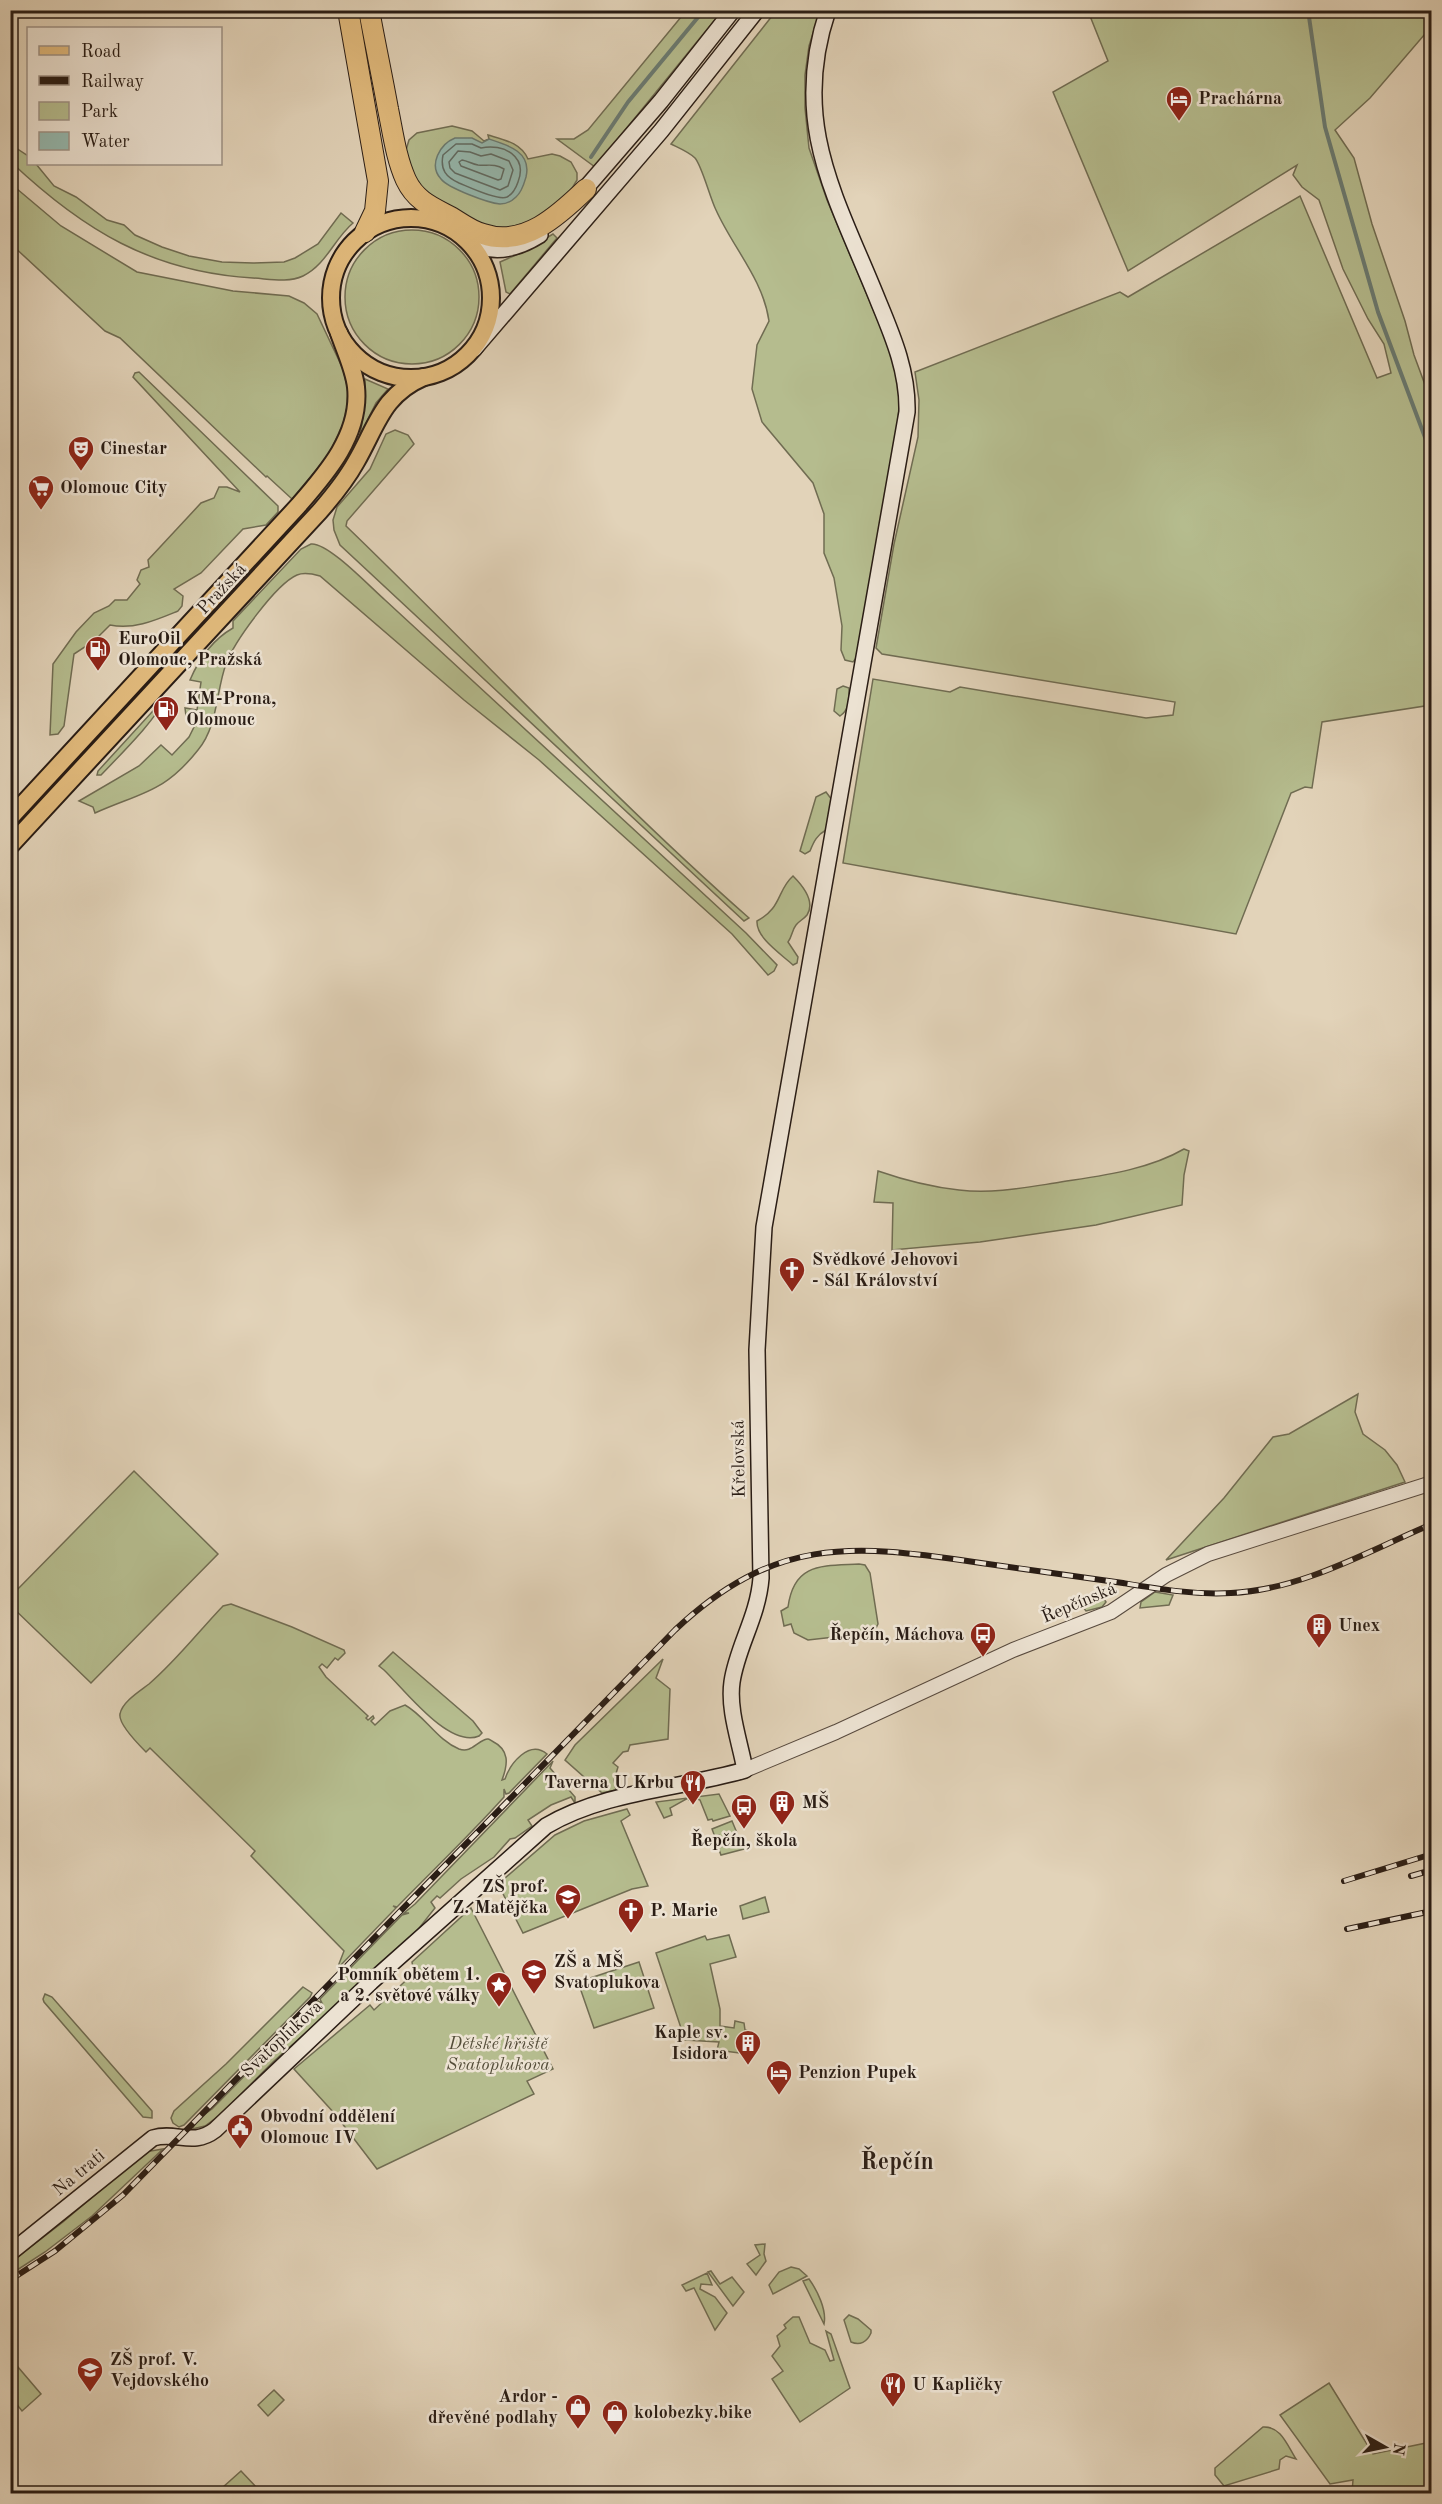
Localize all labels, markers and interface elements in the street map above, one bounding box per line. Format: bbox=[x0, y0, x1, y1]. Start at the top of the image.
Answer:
legend bbox=[27, 27, 222, 165]
text: Road bbox=[81, 43, 121, 61]
text: Railway bbox=[81, 73, 144, 91]
hotel icon: Prachárna bbox=[1164, 84, 1194, 122]
place label: Prachárna bbox=[1198, 90, 1282, 108]
text: Park bbox=[81, 103, 118, 121]
text: Water bbox=[81, 133, 130, 151]
theatre icon: Cinestar bbox=[66, 434, 96, 472]
place label: Cinestar bbox=[100, 440, 167, 458]
supermarket icon: Olomouc City bbox=[26, 473, 56, 511]
place label: Olomouc City bbox=[60, 479, 167, 497]
street label: Pražská bbox=[194, 560, 250, 618]
place label: EuroOil Olomouc, Pražská bbox=[118, 630, 262, 669]
fuel station icon: EuroOil Olomouc, Pražská bbox=[83, 634, 113, 672]
place label: KM-Prona, Olomouc bbox=[186, 690, 276, 729]
fuel station icon: KM-Prona, Olomouc bbox=[151, 694, 181, 732]
place label: Svědkové Jehovovi - Sál Království bbox=[812, 1251, 958, 1290]
church icon: Svědkové Jehovovi - Sál Království bbox=[777, 1255, 807, 1293]
street label: Křelovská bbox=[729, 1420, 749, 1498]
street label: Řepčínská bbox=[1037, 1575, 1119, 1627]
building icon: Unex bbox=[1304, 1611, 1334, 1649]
place label: Unex bbox=[1338, 1617, 1380, 1635]
bus stop icon: Řepčín, Máchova bbox=[968, 1620, 998, 1658]
place label: Řepčín, Máchova bbox=[829, 1622, 964, 1644]
restaurant icon: Taverna U Krbu bbox=[678, 1768, 708, 1806]
place label: Taverna U Krbu bbox=[544, 1774, 674, 1792]
building icon: MŠ bbox=[767, 1788, 797, 1826]
place label: MŠ bbox=[802, 1790, 829, 1812]
bus stop icon: Řepčín, škola bbox=[729, 1792, 759, 1830]
place label: Řepčín, škola bbox=[691, 1828, 797, 1850]
place label: ZŠ prof. Z. Matějčka bbox=[453, 1874, 548, 1917]
school or university icon: ZŠ prof. Z. Matějčka bbox=[553, 1882, 583, 1920]
church icon: P. Marie bbox=[616, 1896, 646, 1934]
place label: P. Marie bbox=[650, 1902, 718, 1920]
place label: ZŠ a MŠ Svatoplukova bbox=[554, 1949, 660, 1992]
school or university icon: ZŠ a MŠ Svatoplukova bbox=[519, 1957, 549, 1995]
place label: Pomník obětem 1. a 2. světové války bbox=[337, 1966, 480, 2005]
place icon: Pomník obětem 1. a 2. světové války bbox=[484, 1970, 514, 2008]
street label: Svatoplukova bbox=[238, 1997, 326, 2081]
place label: Kaple sv. Isidora bbox=[654, 2024, 728, 2063]
building icon: Kaple sv. Isidora bbox=[733, 2028, 763, 2066]
park label: Dětské hřiště Svatoplukova bbox=[446, 2035, 550, 2074]
hotel icon: Penzion Pupek bbox=[764, 2058, 794, 2096]
place label: Penzion Pupek bbox=[798, 2064, 917, 2082]
place label: Obvodní oddělení Olomouc IV bbox=[260, 2108, 396, 2147]
public building icon: Obvodní oddělení Olomouc IV bbox=[225, 2112, 255, 2150]
district label: Řepčín bbox=[860, 2145, 934, 2175]
street label: Na trati bbox=[50, 2146, 108, 2200]
place label: ZŠ prof. V. Vejdovského bbox=[110, 2347, 209, 2390]
school or university icon: ZŠ prof. V. Vejdovského bbox=[75, 2355, 105, 2393]
restaurant icon: U Kapličky bbox=[878, 2370, 908, 2408]
place label: U Kapličky bbox=[912, 2376, 1003, 2394]
place label: Ardor - dřevěné podlahy bbox=[428, 2388, 558, 2427]
shop icon: Ardor - dřevěné podlahy bbox=[563, 2392, 593, 2430]
shop icon: kolobezky.bike bbox=[600, 2398, 630, 2436]
place label: kolobezky.bike bbox=[634, 2404, 752, 2422]
north arrow bbox=[1355, 2417, 1415, 2477]
text: N bbox=[1389, 2442, 1407, 2457]

